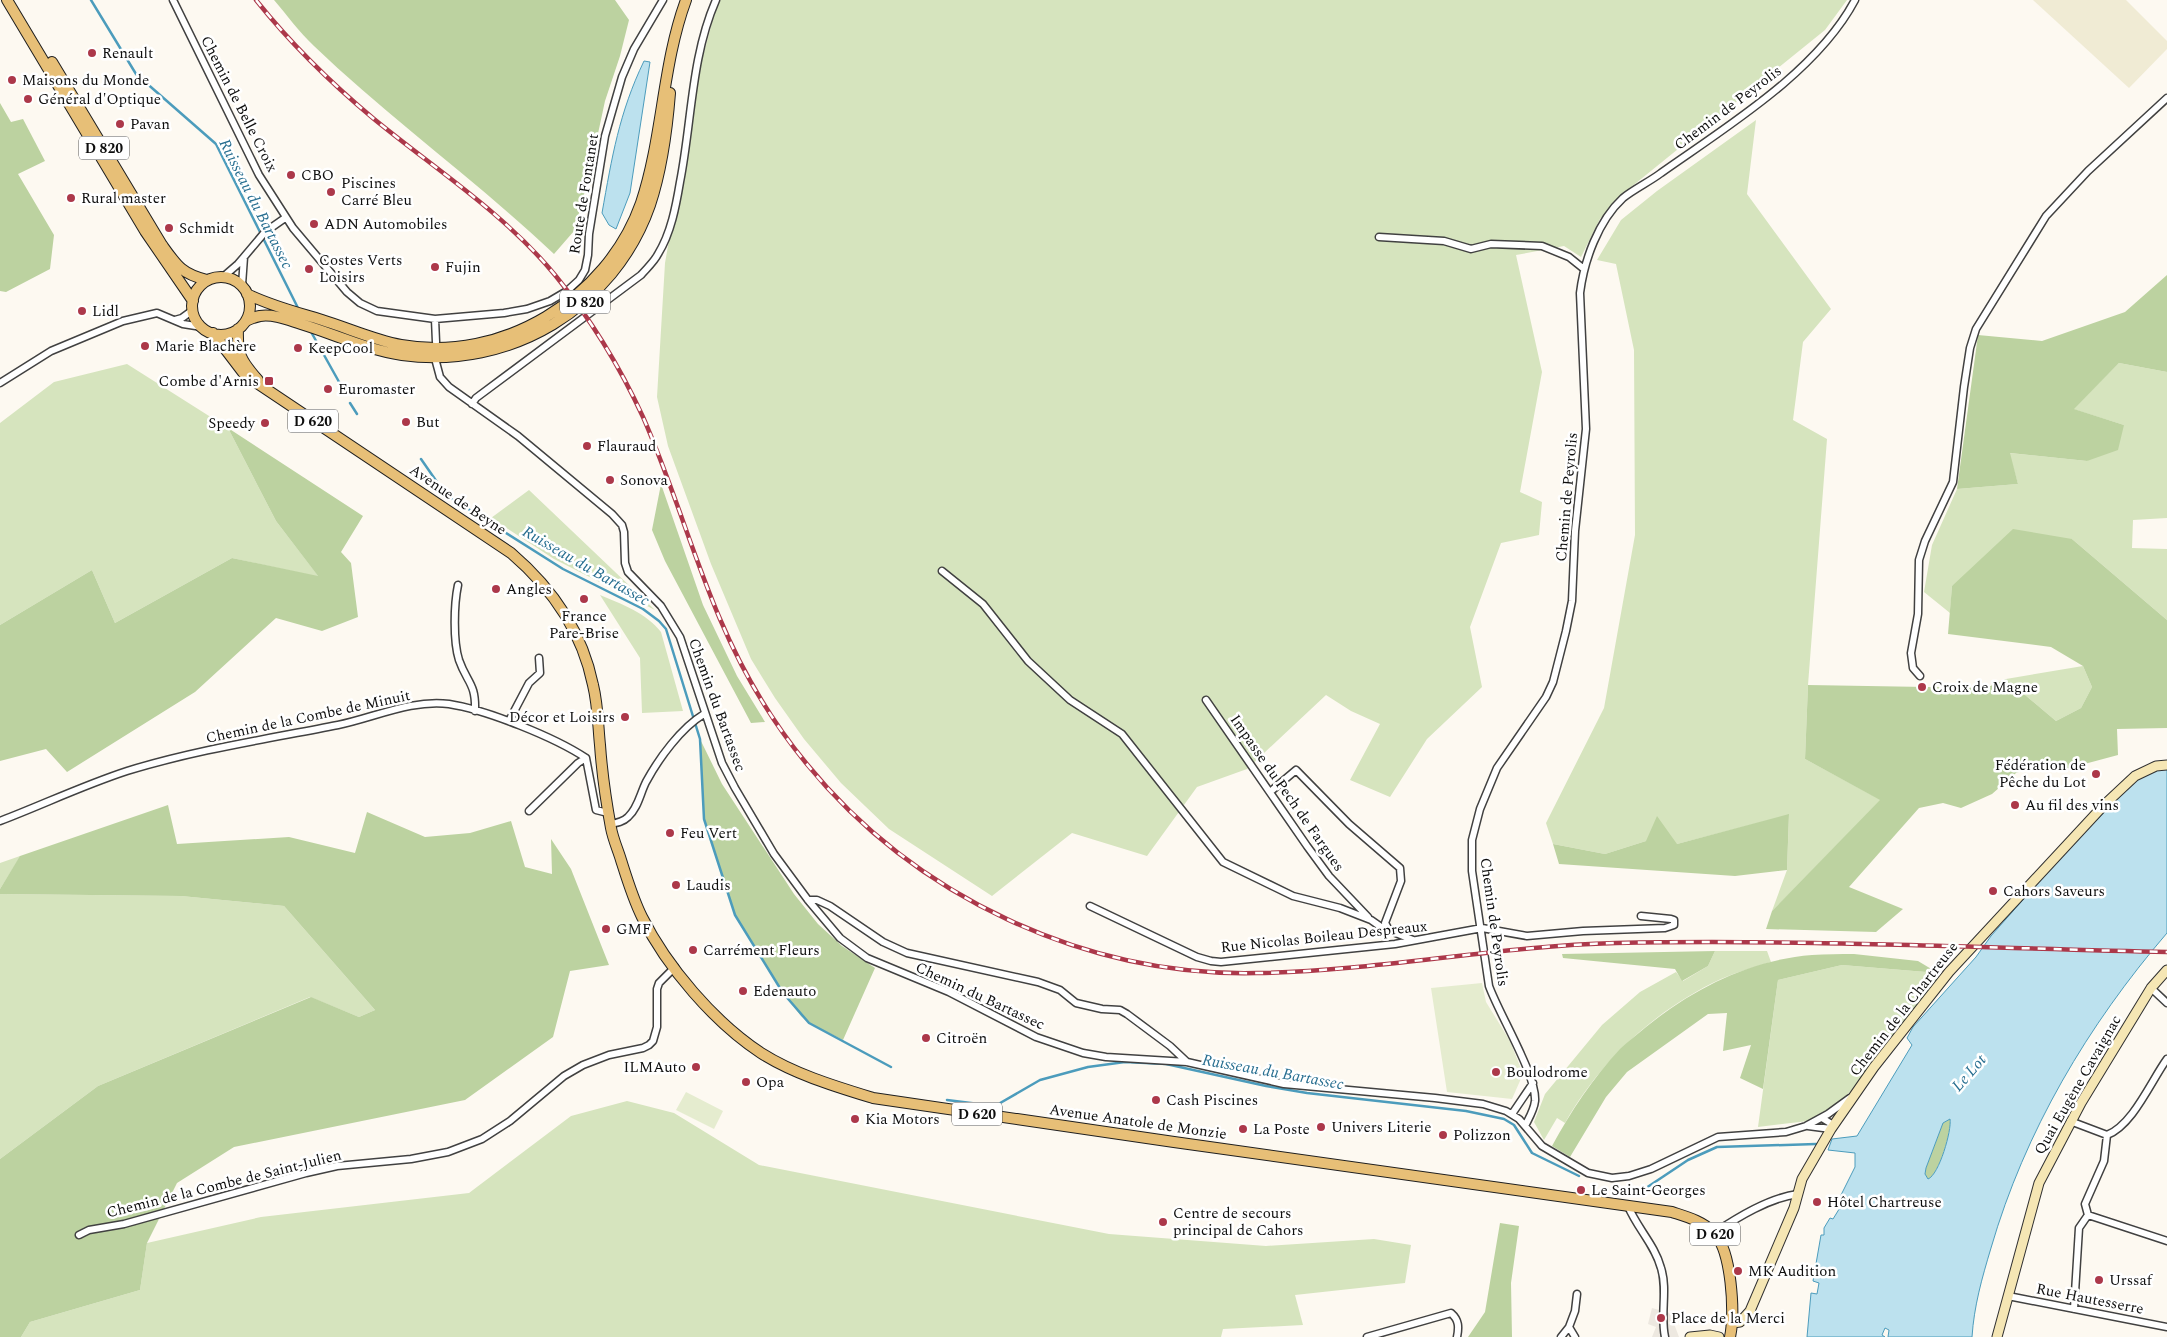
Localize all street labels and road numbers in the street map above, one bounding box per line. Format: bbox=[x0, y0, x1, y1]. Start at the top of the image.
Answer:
street label: Chemin de Belle Croix bbox=[195, 32, 284, 177]
street label: Chemin de Peyrolis bbox=[1669, 60, 1787, 156]
street label: Route de Fontanet bbox=[563, 132, 605, 256]
road number: D 820 bbox=[79, 136, 129, 160]
road number: D 820 bbox=[560, 290, 610, 314]
road number: D 620 bbox=[288, 410, 338, 432]
street label: Chemin de Peyrolis bbox=[1550, 431, 1584, 563]
street label: Avenue de Beyne bbox=[405, 459, 511, 541]
street label: Chemin du Bartassec bbox=[682, 635, 752, 775]
street label: Chemin de la Combe de Minuit bbox=[204, 684, 412, 750]
street label: Impasse du Pech de Fargues bbox=[1224, 710, 1350, 876]
street label: Chemin de Peyrolis bbox=[1474, 856, 1514, 988]
street label: Rue Nicolas Boileau Despreaux bbox=[1220, 915, 1429, 959]
street label: Chemin de la Chartreuse bbox=[1844, 937, 1964, 1081]
street label: Chemin du Bartassec bbox=[911, 956, 1049, 1036]
street label: Quai Eugène Cavaignac bbox=[2028, 1011, 2128, 1159]
street label: Avenue Anatole de Monzie bbox=[1048, 1098, 1228, 1146]
road number: D 620 bbox=[952, 1102, 1002, 1126]
street label: Chemin de la Combe de Saint-Julien bbox=[104, 1144, 344, 1224]
road number: D 620 bbox=[1690, 1222, 1740, 1246]
street label: Rue Hautesserre bbox=[2034, 1277, 2146, 1321]

